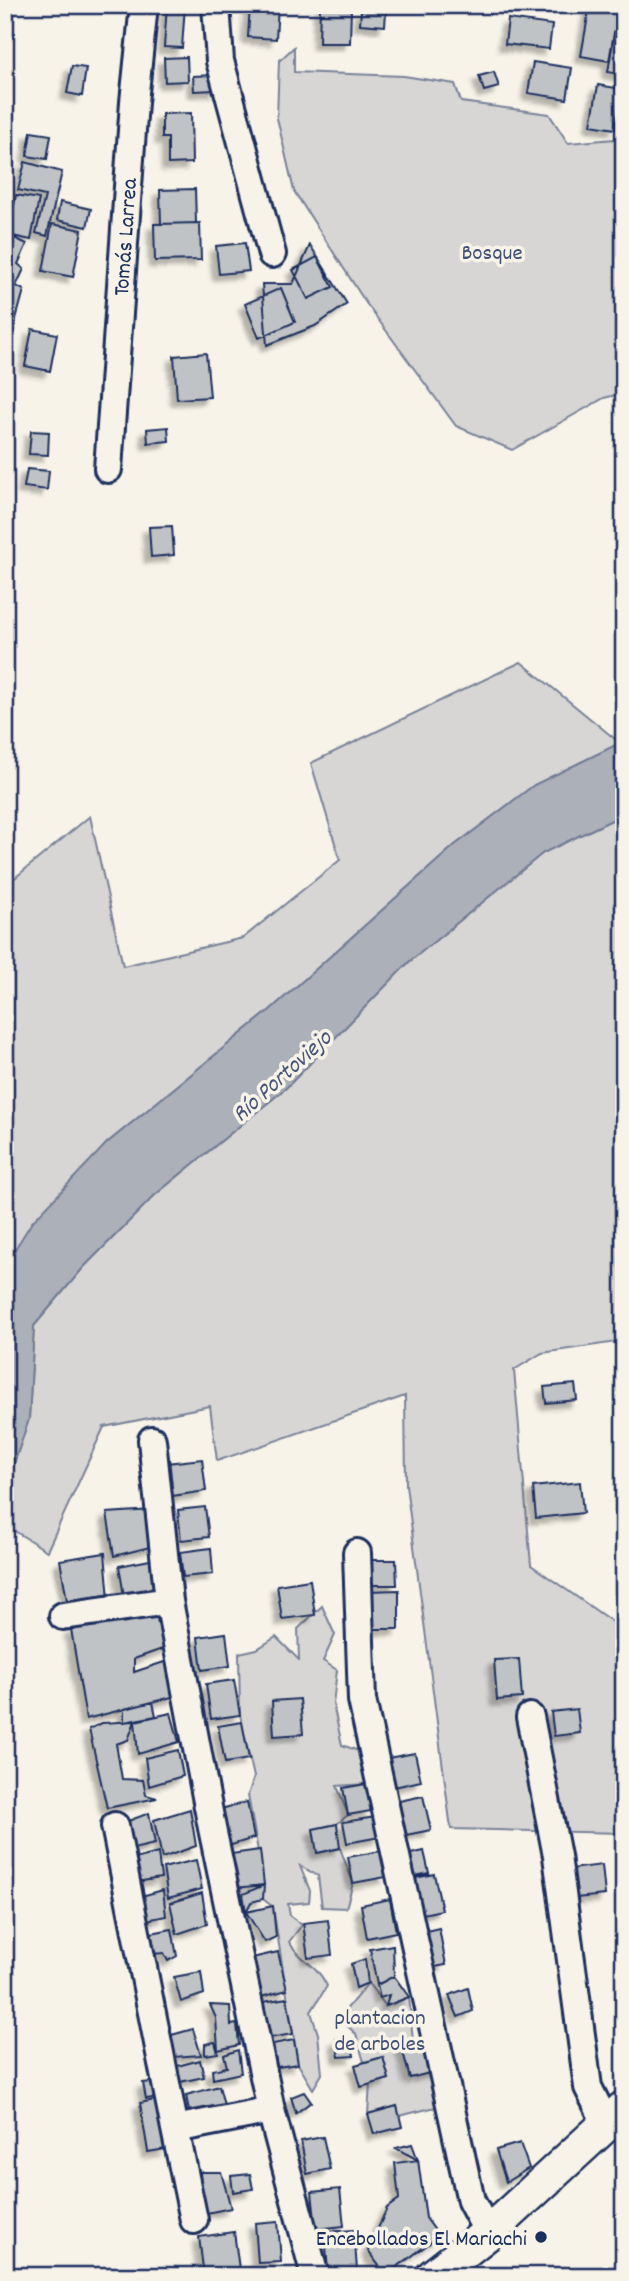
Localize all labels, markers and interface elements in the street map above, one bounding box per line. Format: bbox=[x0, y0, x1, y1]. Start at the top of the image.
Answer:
street label: Tomás Larrea bbox=[107, 176, 148, 297]
park label: Bosque bbox=[461, 238, 523, 271]
water label: Río Portoviejo bbox=[225, 1022, 342, 1131]
park label: plantacion de arboles bbox=[334, 2003, 426, 2062]
place label: Encebollados El Mariachi bbox=[316, 2224, 527, 2257]
marker: Encebollados El Mariachi bbox=[533, 2229, 549, 2245]

